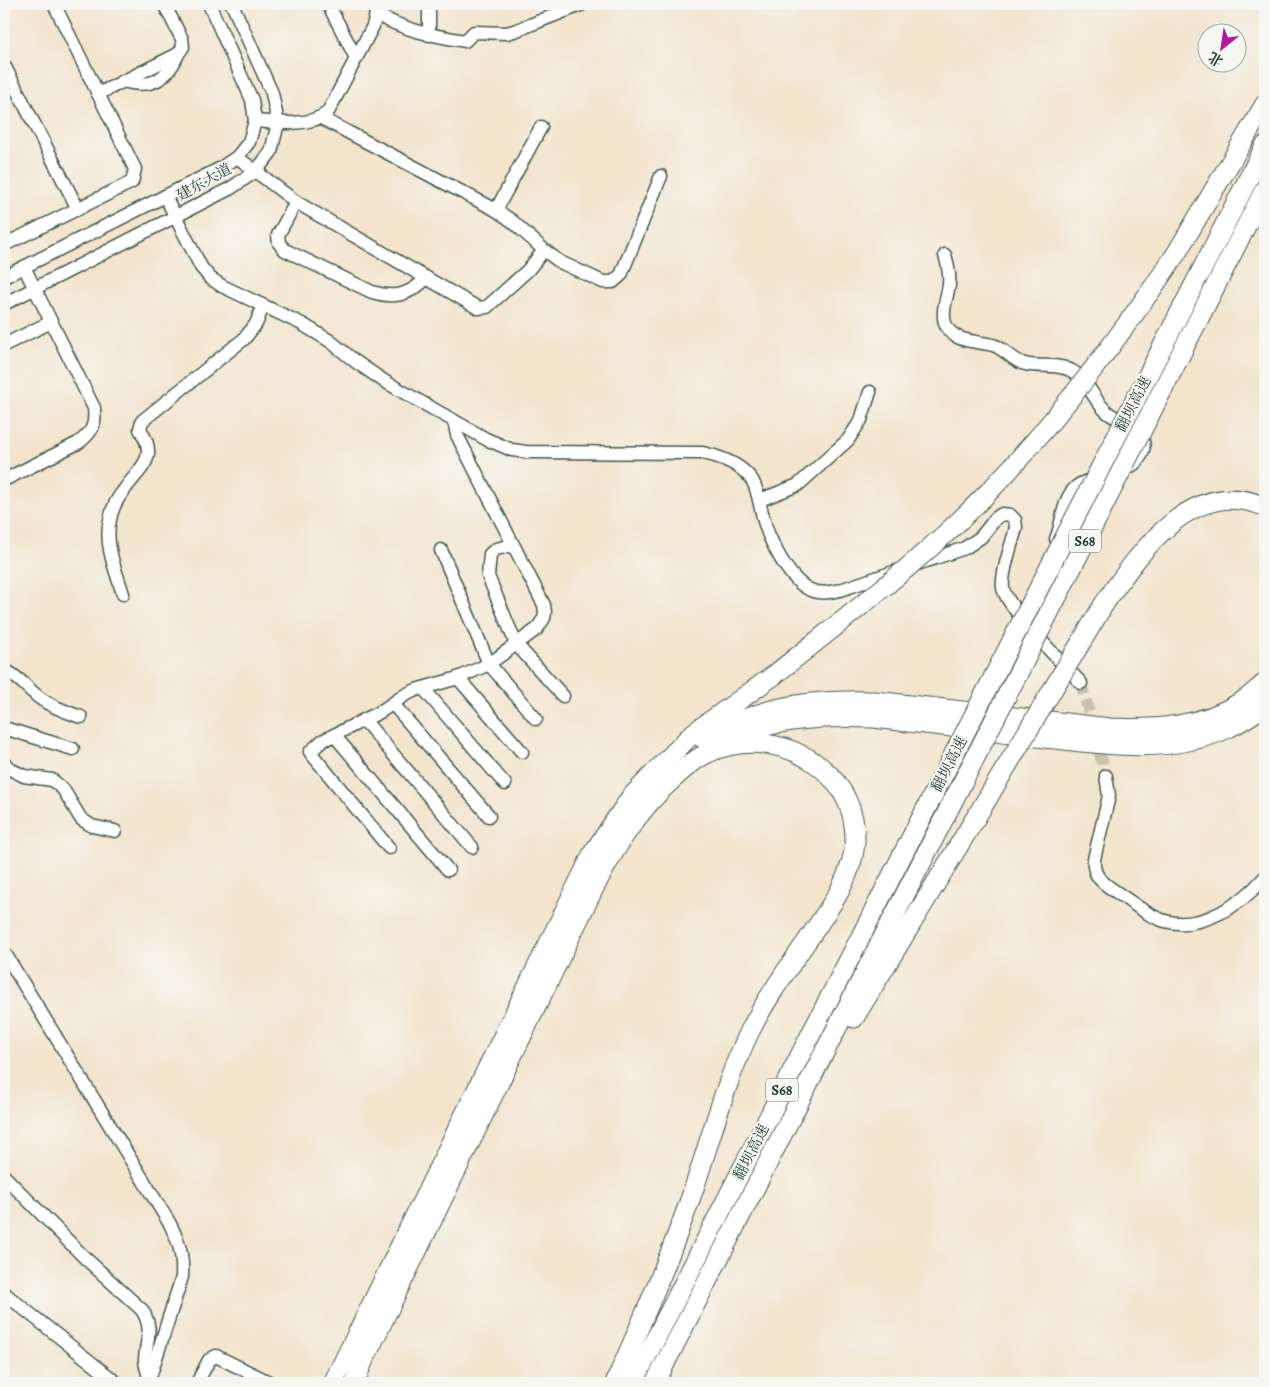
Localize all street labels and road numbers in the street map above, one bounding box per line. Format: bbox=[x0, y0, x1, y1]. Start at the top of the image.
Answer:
street label: 建东大道 bbox=[173, 159, 235, 205]
street label: 翻坝高速 bbox=[1110, 373, 1156, 435]
road number: S68 bbox=[1069, 530, 1101, 552]
street label: 翻坝高速 bbox=[926, 733, 972, 795]
road number: S68 bbox=[766, 1078, 798, 1102]
street label: 翻坝高速 bbox=[728, 1121, 774, 1183]

